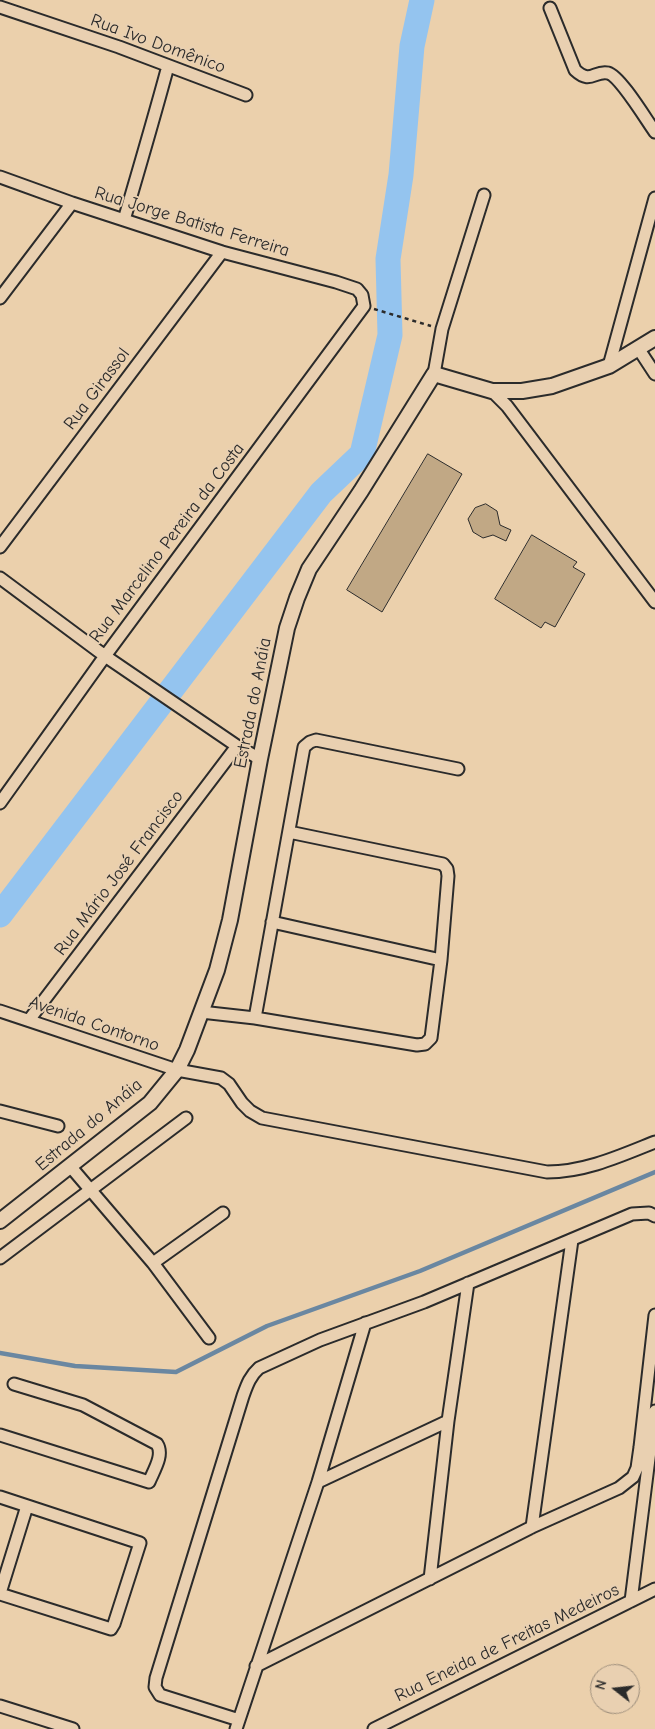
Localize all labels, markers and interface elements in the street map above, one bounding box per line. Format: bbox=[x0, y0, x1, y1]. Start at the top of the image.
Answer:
street label: Rua Ivo Domênico bbox=[88, 10, 228, 78]
street label: Rua Jorge Batista Ferreira bbox=[92, 182, 292, 262]
street label: Rua Girassol bbox=[59, 344, 135, 434]
street label: Rua Marcelino Pereira da Costa bbox=[85, 439, 249, 647]
street label: Estrada do Anáia bbox=[230, 636, 276, 770]
street label: Rua Mário José Francisco bbox=[50, 786, 188, 960]
street label: Avenida Contorno bbox=[26, 992, 162, 1056]
street label: Estrada do Anáia bbox=[31, 1074, 147, 1176]
street label: Rua Eneida de Freitas Medeiros bbox=[391, 1579, 623, 1707]
north arrow bbox=[590, 1664, 640, 1714]
text: N bbox=[592, 1678, 610, 1692]

